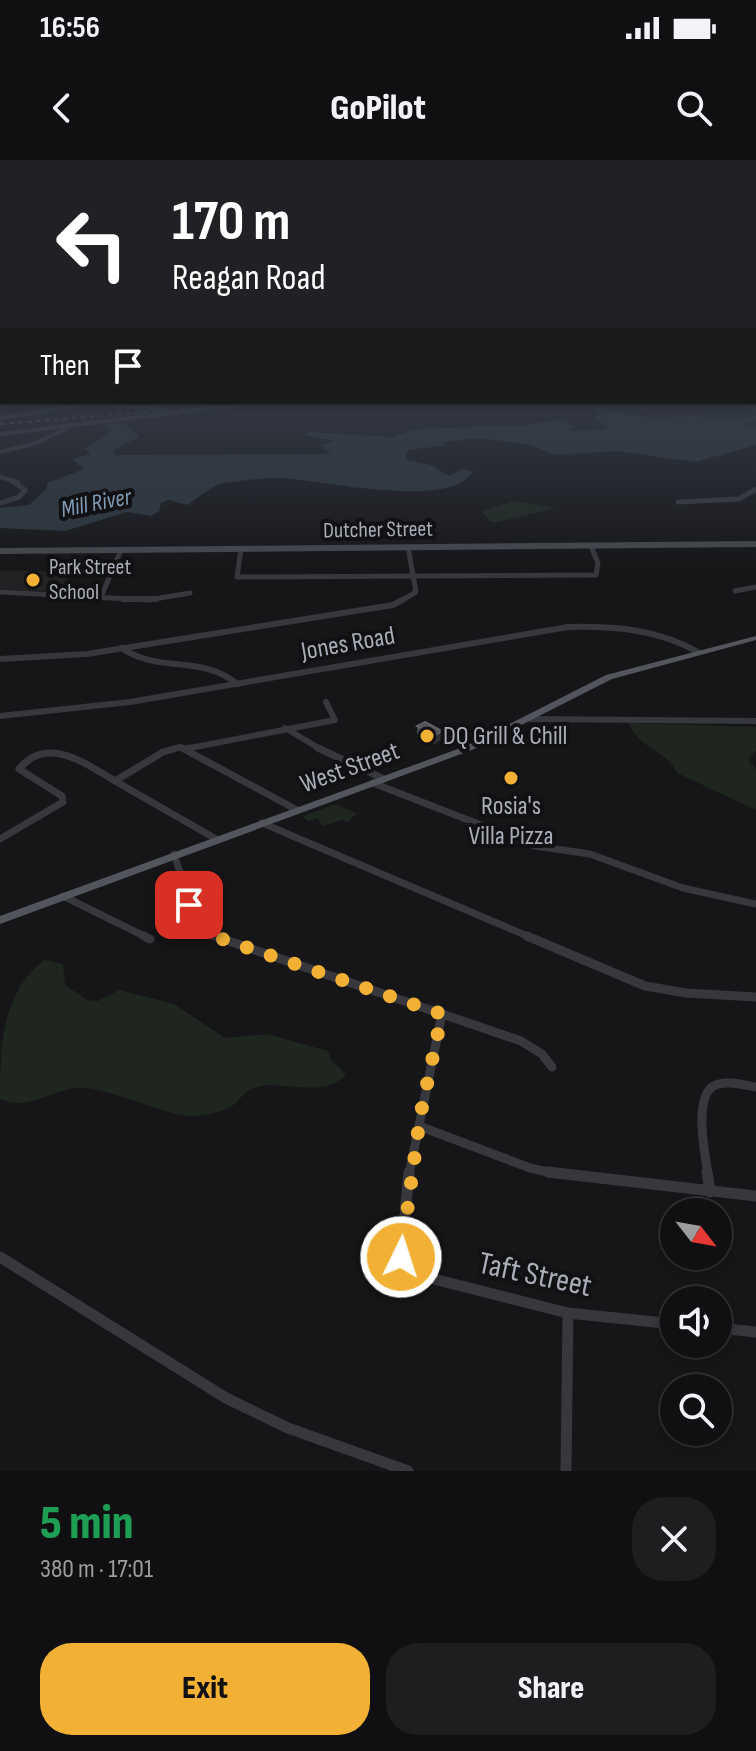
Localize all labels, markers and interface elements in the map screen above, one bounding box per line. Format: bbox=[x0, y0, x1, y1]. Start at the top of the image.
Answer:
text: 16:56 bbox=[40, 10, 100, 46]
icon: back bbox=[40, 86, 84, 130]
icon: search bbox=[672, 86, 716, 130]
text: GoPilot bbox=[330, 87, 426, 130]
text: 170 m bbox=[172, 189, 290, 256]
icon: left bbox=[40, 192, 144, 296]
text: Reagan Road bbox=[172, 257, 325, 300]
icon: arrive bbox=[106, 344, 150, 388]
text: Then bbox=[40, 348, 90, 384]
water label: Mill River bbox=[58, 482, 135, 524]
street label: Dutcher Street bbox=[323, 516, 433, 544]
place label: Park Street School bbox=[49, 554, 131, 606]
marker: Park Street School bbox=[24, 571, 42, 589]
street label: Jones Road bbox=[298, 621, 397, 668]
place label: DQ Grill & Chill bbox=[443, 721, 567, 752]
marker: DQ Grill & Chill bbox=[418, 727, 436, 745]
street label: West Street bbox=[296, 736, 404, 800]
marker: Rosia's Villa Pizza bbox=[502, 769, 520, 787]
place label: Rosia's Villa Pizza bbox=[469, 791, 553, 852]
pin bbox=[155, 871, 223, 939]
icon: arrive bbox=[167, 883, 211, 927]
north arrow bbox=[660, 1198, 732, 1270]
map controls bbox=[660, 1198, 732, 1446]
position arrow bbox=[359, 1215, 443, 1299]
street label: Taft Street bbox=[475, 1244, 595, 1306]
button: sound bbox=[660, 1286, 732, 1358]
button: search bbox=[660, 1374, 732, 1446]
text: 5 min bbox=[40, 1495, 133, 1552]
button: close bbox=[632, 1497, 716, 1581]
text: 380 m · 17:01 bbox=[40, 1554, 153, 1585]
button: Exit bbox=[40, 1643, 370, 1735]
button: Share bbox=[386, 1643, 716, 1735]

